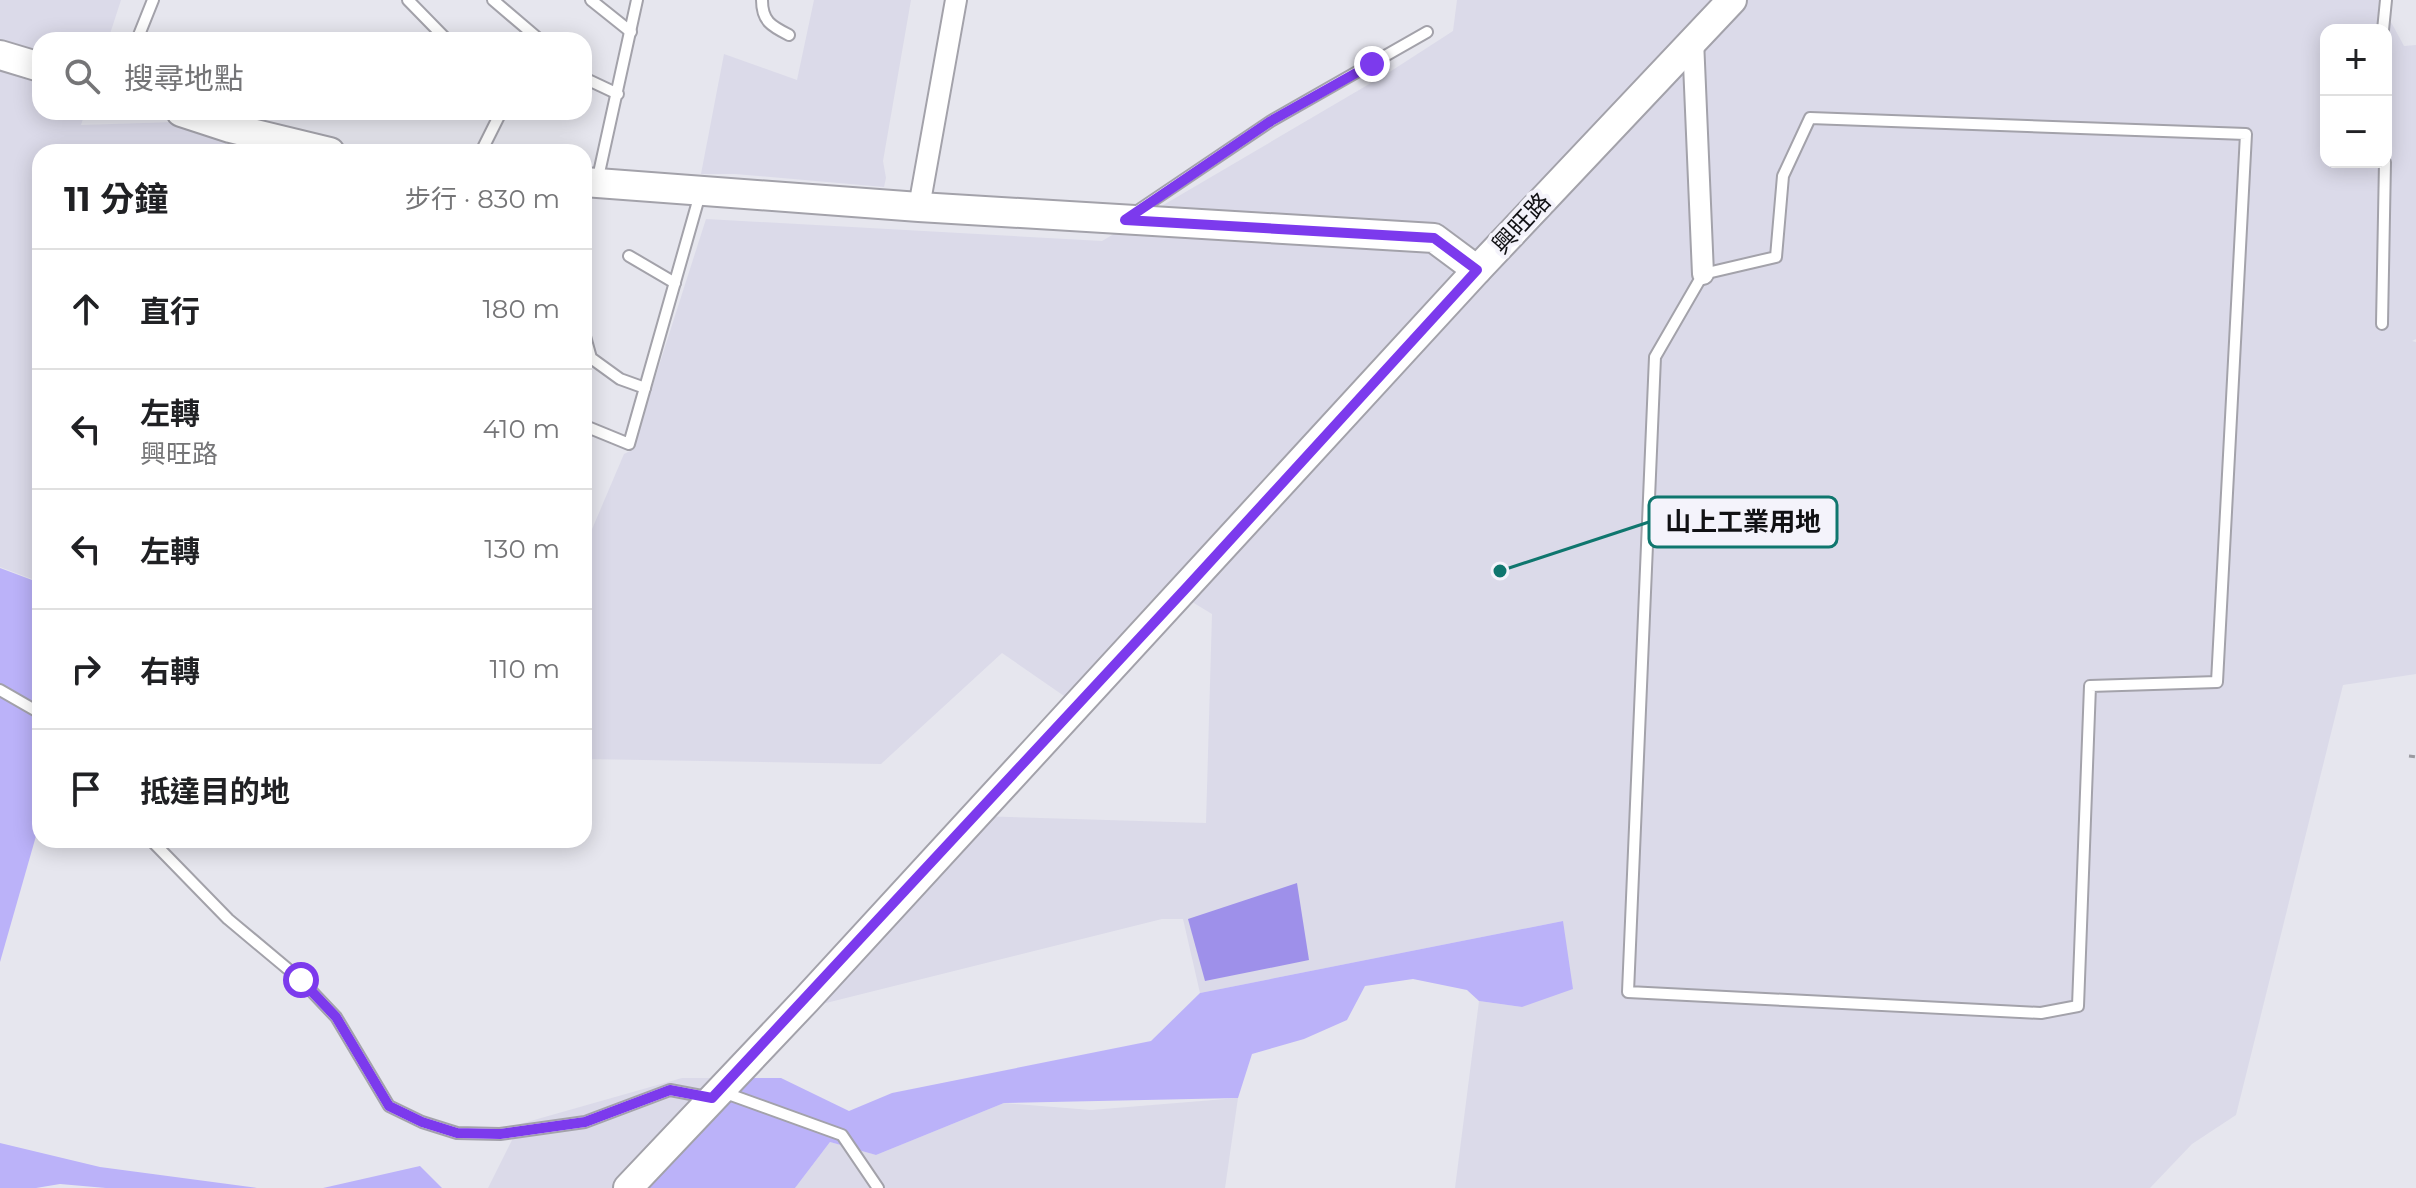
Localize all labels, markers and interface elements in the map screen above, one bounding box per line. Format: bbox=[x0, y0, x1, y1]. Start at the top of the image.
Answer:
map controls bbox=[2320, 24, 2392, 168]
button: + bbox=[2320, 24, 2392, 96]
search box bbox=[32, 32, 592, 120]
route end bbox=[1354, 46, 1390, 82]
icon: search bbox=[60, 54, 104, 98]
text: 搜尋地點 bbox=[124, 60, 244, 97]
button: − bbox=[2320, 96, 2392, 168]
text: 11 分鐘 bbox=[64, 178, 168, 220]
text: 步行 · 830 m bbox=[405, 183, 560, 215]
street label: 興旺路 bbox=[1486, 187, 1556, 259]
icon: ahead bbox=[64, 287, 108, 331]
text: 直行 bbox=[140, 293, 200, 330]
text: 180 m bbox=[482, 293, 560, 325]
text: 左轉 bbox=[140, 395, 200, 432]
icon: left bbox=[64, 407, 108, 451]
text: 410 m bbox=[482, 413, 560, 445]
text: 興旺路 bbox=[140, 438, 218, 470]
callout: 山上工業用地 bbox=[1649, 497, 1837, 547]
text: 山上工業用地 bbox=[1665, 506, 1821, 538]
icon: left bbox=[64, 527, 108, 571]
text: 左轉 bbox=[140, 533, 200, 570]
text: 130 m bbox=[484, 533, 560, 565]
icon: right bbox=[64, 647, 108, 691]
text: 右轉 bbox=[140, 653, 200, 690]
text: 110 m bbox=[490, 653, 560, 685]
icon: arrive bbox=[64, 767, 108, 811]
text: 抵達目的地 bbox=[140, 773, 290, 810]
route start bbox=[283, 962, 319, 998]

